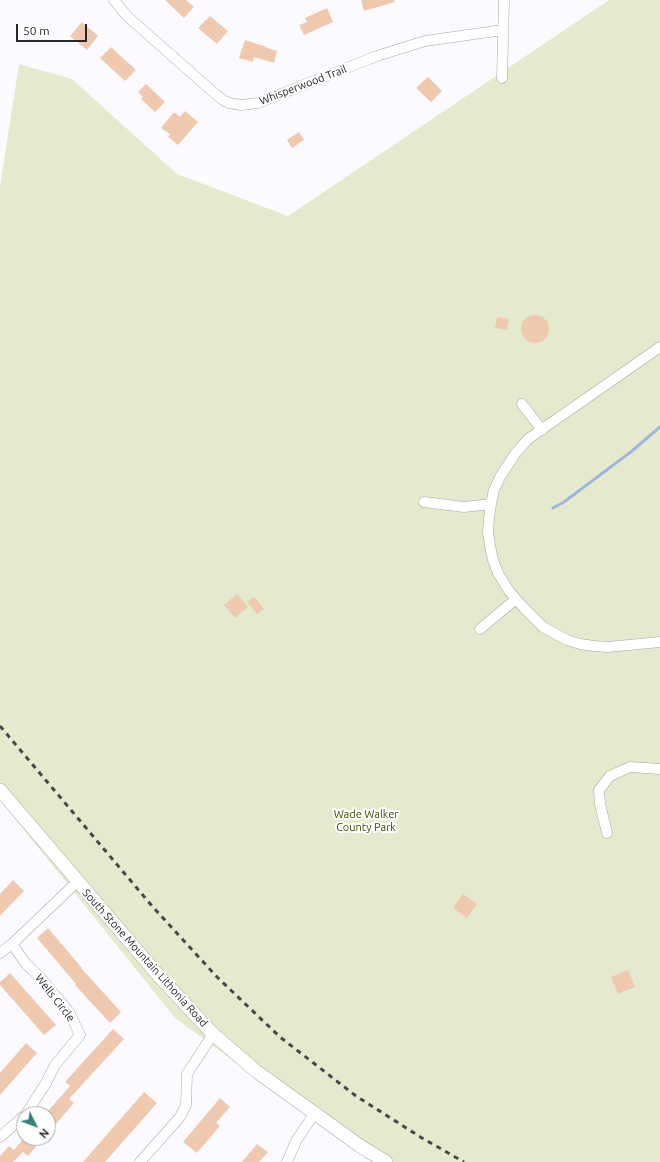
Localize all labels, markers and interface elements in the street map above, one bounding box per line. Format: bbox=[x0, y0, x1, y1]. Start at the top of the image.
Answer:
scale bar bbox=[18, 16, 89, 42]
text: 50 m bbox=[23, 24, 50, 37]
street label: Whisperwood Trail bbox=[258, 62, 348, 108]
park label: Wade Walker County Park bbox=[334, 807, 398, 833]
street label: South Stone Mountain Lithonia Road bbox=[80, 886, 210, 1030]
street label: Wells Circle bbox=[32, 972, 78, 1024]
north arrow bbox=[16, 1106, 56, 1146]
text: N bbox=[37, 1126, 51, 1140]

